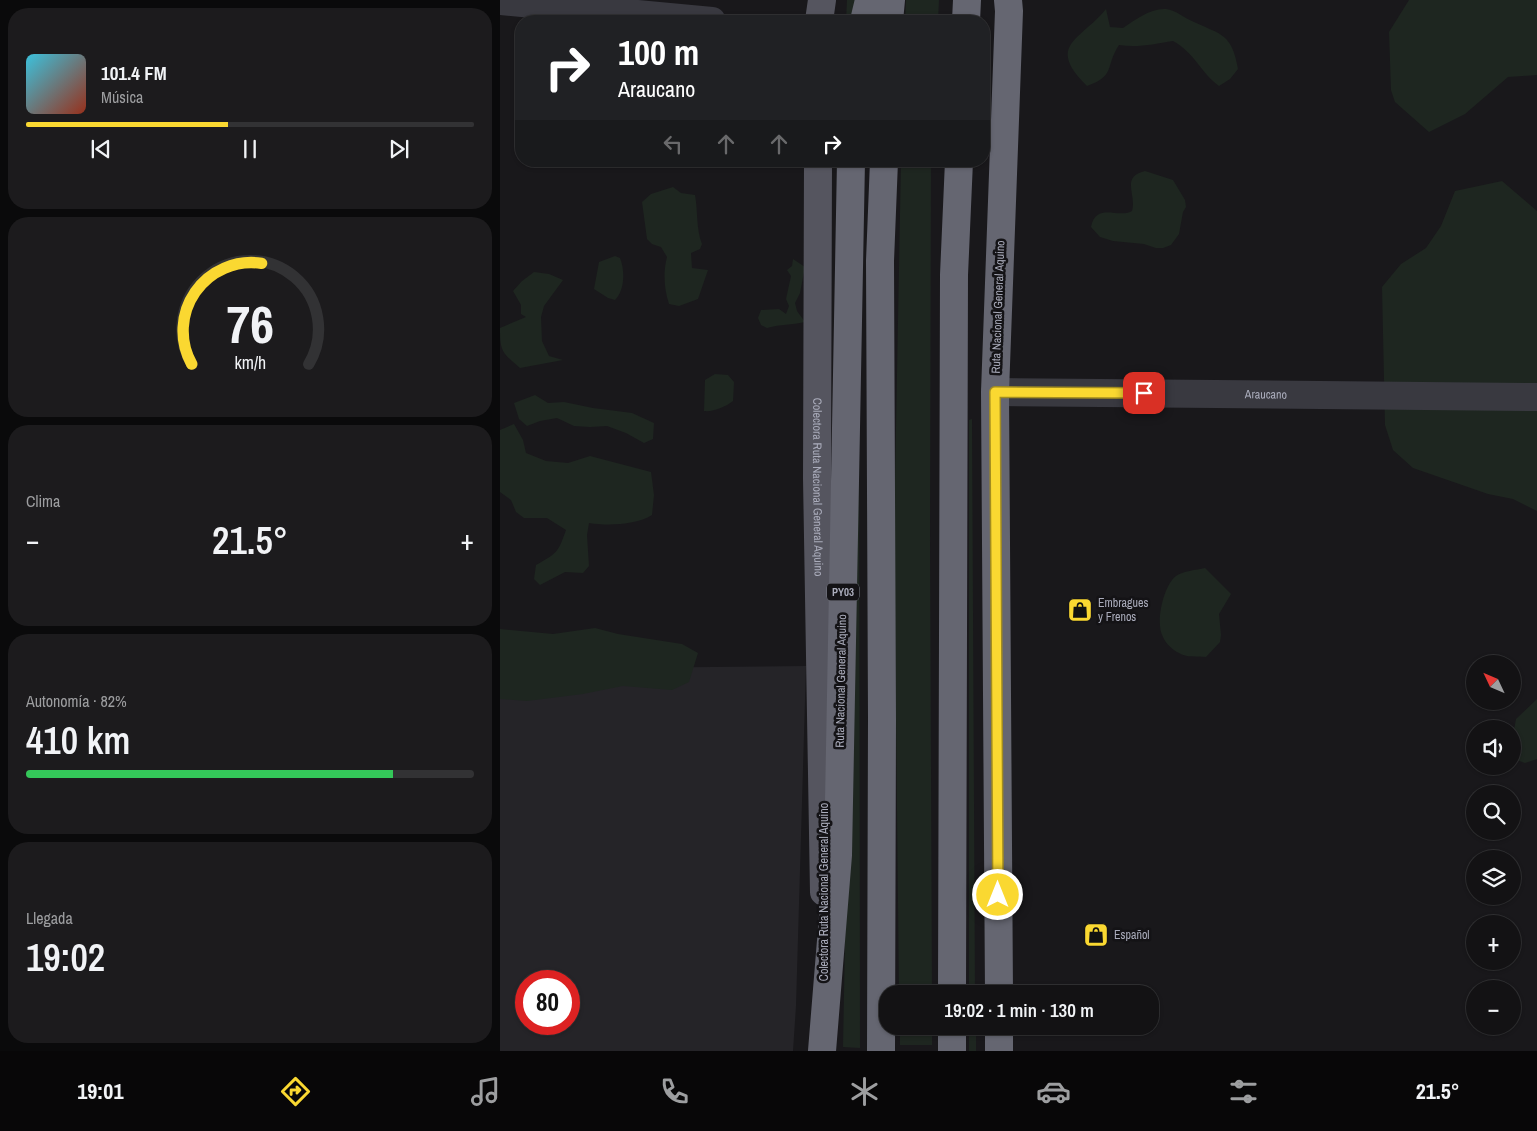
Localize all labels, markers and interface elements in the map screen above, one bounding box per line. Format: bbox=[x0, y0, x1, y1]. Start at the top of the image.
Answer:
text: 100 m bbox=[618, 29, 699, 76]
icon: right bbox=[535, 35, 600, 100]
text: 101.4 FM bbox=[101, 60, 167, 86]
text: Araucano bbox=[618, 74, 695, 104]
text: Música bbox=[101, 86, 143, 108]
icon: left bbox=[659, 130, 687, 158]
icon: ahead bbox=[712, 130, 740, 158]
icon: ahead bbox=[765, 130, 793, 158]
icon: right bbox=[818, 130, 846, 158]
icon: previous bbox=[87, 135, 115, 163]
icon: pause bbox=[236, 135, 264, 163]
icon: next bbox=[385, 135, 413, 163]
street label: Ruta Nacional General Aquino bbox=[988, 240, 1008, 374]
text: 76 bbox=[226, 289, 274, 359]
text: km/h bbox=[234, 351, 266, 375]
pin bbox=[1123, 372, 1165, 414]
icon: arrive bbox=[1130, 379, 1158, 407]
street label: Araucano bbox=[1244, 386, 1287, 403]
street label: Colectora Ruta Nacional General Aquino bbox=[809, 398, 827, 576]
text: Clima bbox=[26, 490, 60, 512]
text: 21.5° bbox=[212, 515, 288, 566]
text: − bbox=[26, 521, 39, 559]
text: + bbox=[461, 521, 474, 559]
road number: PY03 bbox=[827, 584, 859, 600]
place label: Embragues y Frenos bbox=[1098, 595, 1148, 625]
shop icon: Embragues y Frenos bbox=[1067, 597, 1093, 623]
street label: Ruta Nacional General Aquino bbox=[832, 614, 850, 748]
north arrow bbox=[1466, 655, 1521, 710]
map controls bbox=[1466, 655, 1521, 1035]
text: Autonomía · 82% bbox=[26, 690, 127, 712]
text: 410 km bbox=[26, 715, 130, 766]
button: sound bbox=[1466, 720, 1521, 775]
button: search bbox=[1466, 785, 1521, 840]
street label: Colectora Ruta Nacional General Aquino bbox=[816, 803, 832, 981]
button: layers bbox=[1466, 850, 1521, 905]
position arrow bbox=[971, 868, 1023, 920]
text: Llegada bbox=[26, 907, 73, 929]
button: + bbox=[1466, 915, 1521, 970]
shop icon: Español bbox=[1083, 922, 1109, 948]
place label: Español bbox=[1114, 927, 1150, 943]
text: 19:02 bbox=[26, 932, 105, 983]
speed limit sign: 80 bbox=[515, 970, 580, 1035]
button: − bbox=[1466, 980, 1521, 1035]
text: 19:02 · 1 min · 130 m bbox=[944, 997, 1094, 1023]
icon: directions bbox=[278, 1074, 313, 1109]
icon: music bbox=[468, 1074, 503, 1109]
icon: phone bbox=[657, 1074, 692, 1109]
icon: climate bbox=[847, 1074, 882, 1109]
icon: car bbox=[1036, 1074, 1071, 1109]
icon: filters bbox=[1226, 1074, 1261, 1109]
text: 19:01 bbox=[77, 1076, 123, 1106]
text: 21.5° bbox=[1416, 1076, 1460, 1106]

